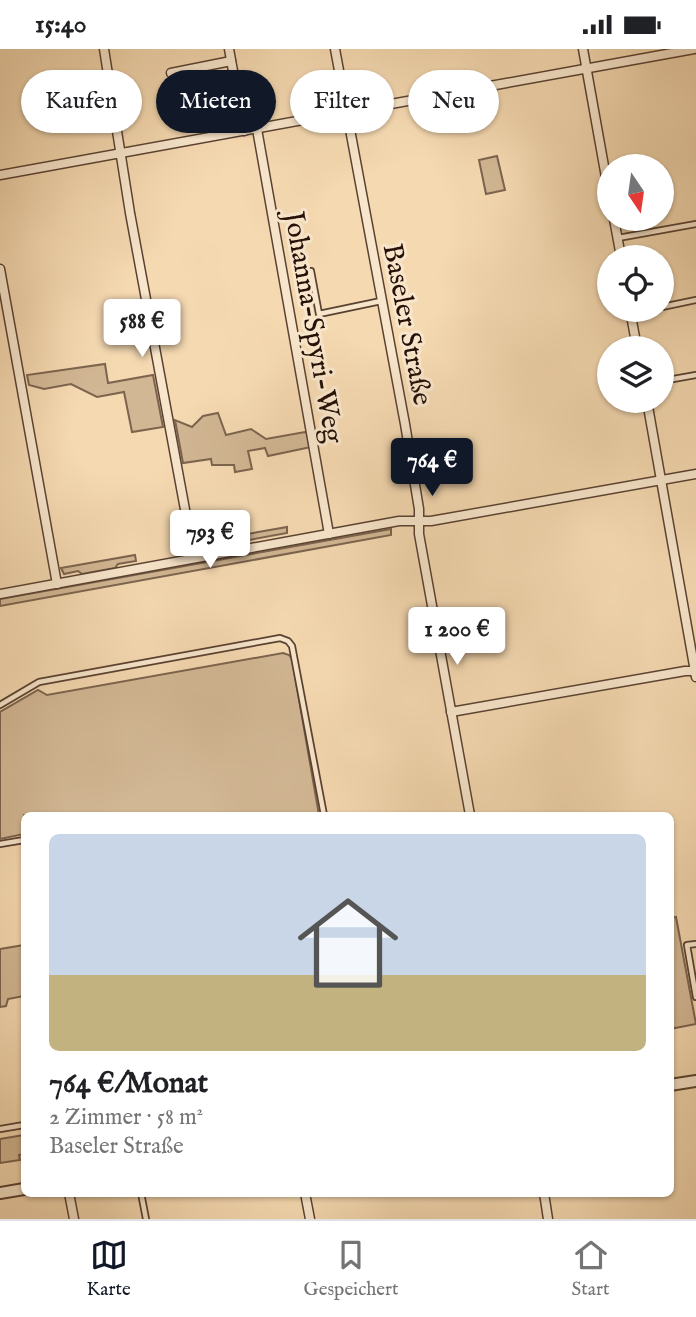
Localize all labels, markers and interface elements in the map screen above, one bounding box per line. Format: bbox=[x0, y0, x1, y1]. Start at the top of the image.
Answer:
text: 15:40 bbox=[35, 8, 86, 41]
chip: Kaufen bbox=[21, 70, 142, 133]
chip: Mieten bbox=[156, 70, 276, 133]
chip: Filter bbox=[290, 70, 394, 133]
chip: Neu bbox=[408, 70, 499, 133]
north arrow bbox=[597, 154, 674, 231]
map controls bbox=[597, 154, 674, 413]
street label: Johanna-Spyri-Weg bbox=[274, 206, 350, 447]
street label: Baseler Straße bbox=[374, 241, 439, 408]
button: locate bbox=[597, 245, 674, 322]
pin: 588 € bbox=[93, 299, 191, 359]
text: 588 € bbox=[120, 307, 164, 336]
button: layers bbox=[597, 336, 674, 413]
pin: 764 € bbox=[383, 439, 481, 498]
text: 764 € bbox=[407, 446, 457, 475]
pin: 793 € bbox=[161, 511, 259, 570]
text: 793 € bbox=[186, 518, 234, 547]
pin: 1 200 € bbox=[392, 607, 522, 667]
text: 1 200 € bbox=[424, 615, 490, 644]
icon: home bbox=[285, 880, 411, 1006]
text: 764 €/Monat bbox=[49, 1065, 208, 1103]
text: 2 Zimmer · 58 m² bbox=[49, 1103, 203, 1132]
text: Baseler Straße bbox=[49, 1132, 184, 1161]
tab: Karte bbox=[86, 1236, 131, 1302]
tab: Gespeichert bbox=[304, 1236, 399, 1302]
tab: Start bbox=[572, 1236, 610, 1302]

